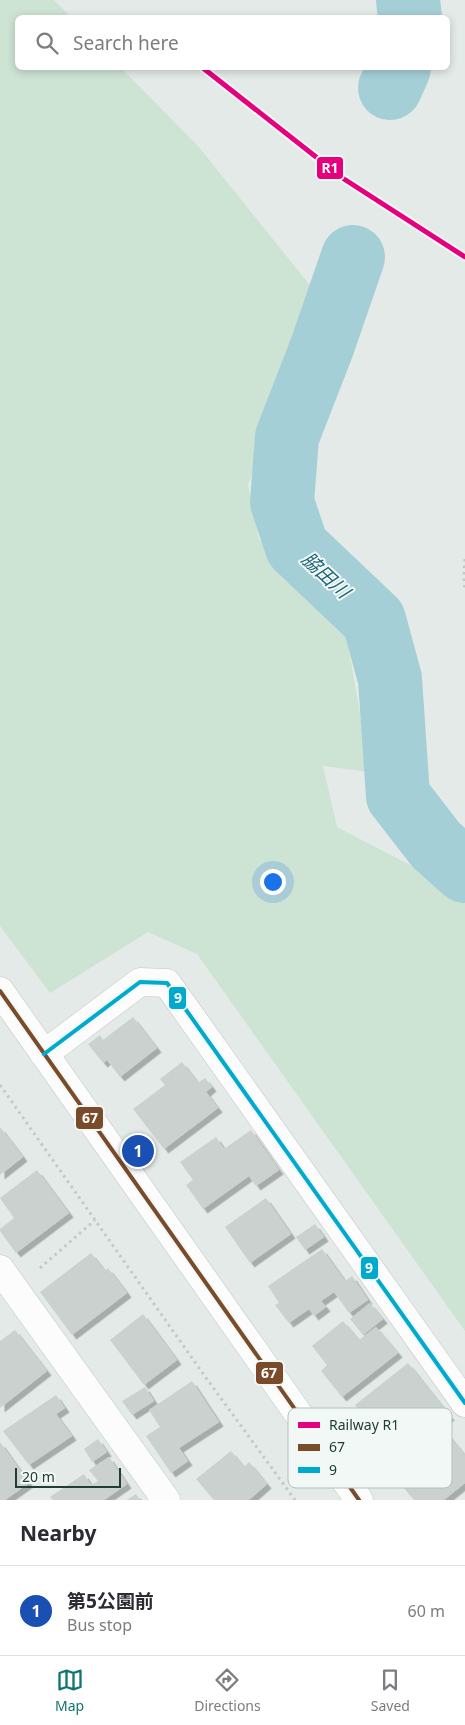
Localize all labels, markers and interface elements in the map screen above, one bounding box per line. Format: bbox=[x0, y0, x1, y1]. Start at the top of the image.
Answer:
search box bbox=[15, 15, 450, 70]
icon: search bbox=[33, 29, 61, 57]
text: Search here bbox=[73, 30, 179, 56]
line badge: R1 bbox=[316, 156, 344, 180]
text: R1 bbox=[321, 158, 339, 177]
water label: 脇田川 bbox=[296, 546, 357, 605]
your location bbox=[260, 869, 286, 895]
line badge: 9 bbox=[168, 986, 187, 1010]
text: 9 bbox=[174, 988, 182, 1007]
line badge: 67 bbox=[75, 1106, 104, 1130]
text: 67 bbox=[82, 1108, 98, 1127]
pin: 1 bbox=[122, 1132, 154, 1170]
line badge: 9 bbox=[360, 1256, 379, 1280]
text: 9 bbox=[365, 1258, 373, 1277]
line badge: 67 bbox=[255, 1361, 284, 1385]
text: 67 bbox=[261, 1363, 277, 1382]
legend bbox=[288, 1408, 452, 1488]
text: Railway R1 bbox=[329, 1415, 399, 1434]
text: 67 bbox=[329, 1437, 345, 1456]
text: 9 bbox=[329, 1460, 337, 1479]
scale bar bbox=[15, 1465, 121, 1488]
text: 20 m bbox=[22, 1467, 55, 1486]
text: Nearby bbox=[20, 1519, 96, 1547]
text: 第5公園前 bbox=[67, 1588, 154, 1614]
text: 1 bbox=[31, 1600, 41, 1622]
text: 60 m bbox=[408, 1600, 445, 1622]
text: Bus stop bbox=[67, 1614, 132, 1636]
tab: Map bbox=[55, 1666, 84, 1715]
tab: Directions bbox=[194, 1666, 261, 1715]
tab: Saved bbox=[371, 1666, 410, 1715]

